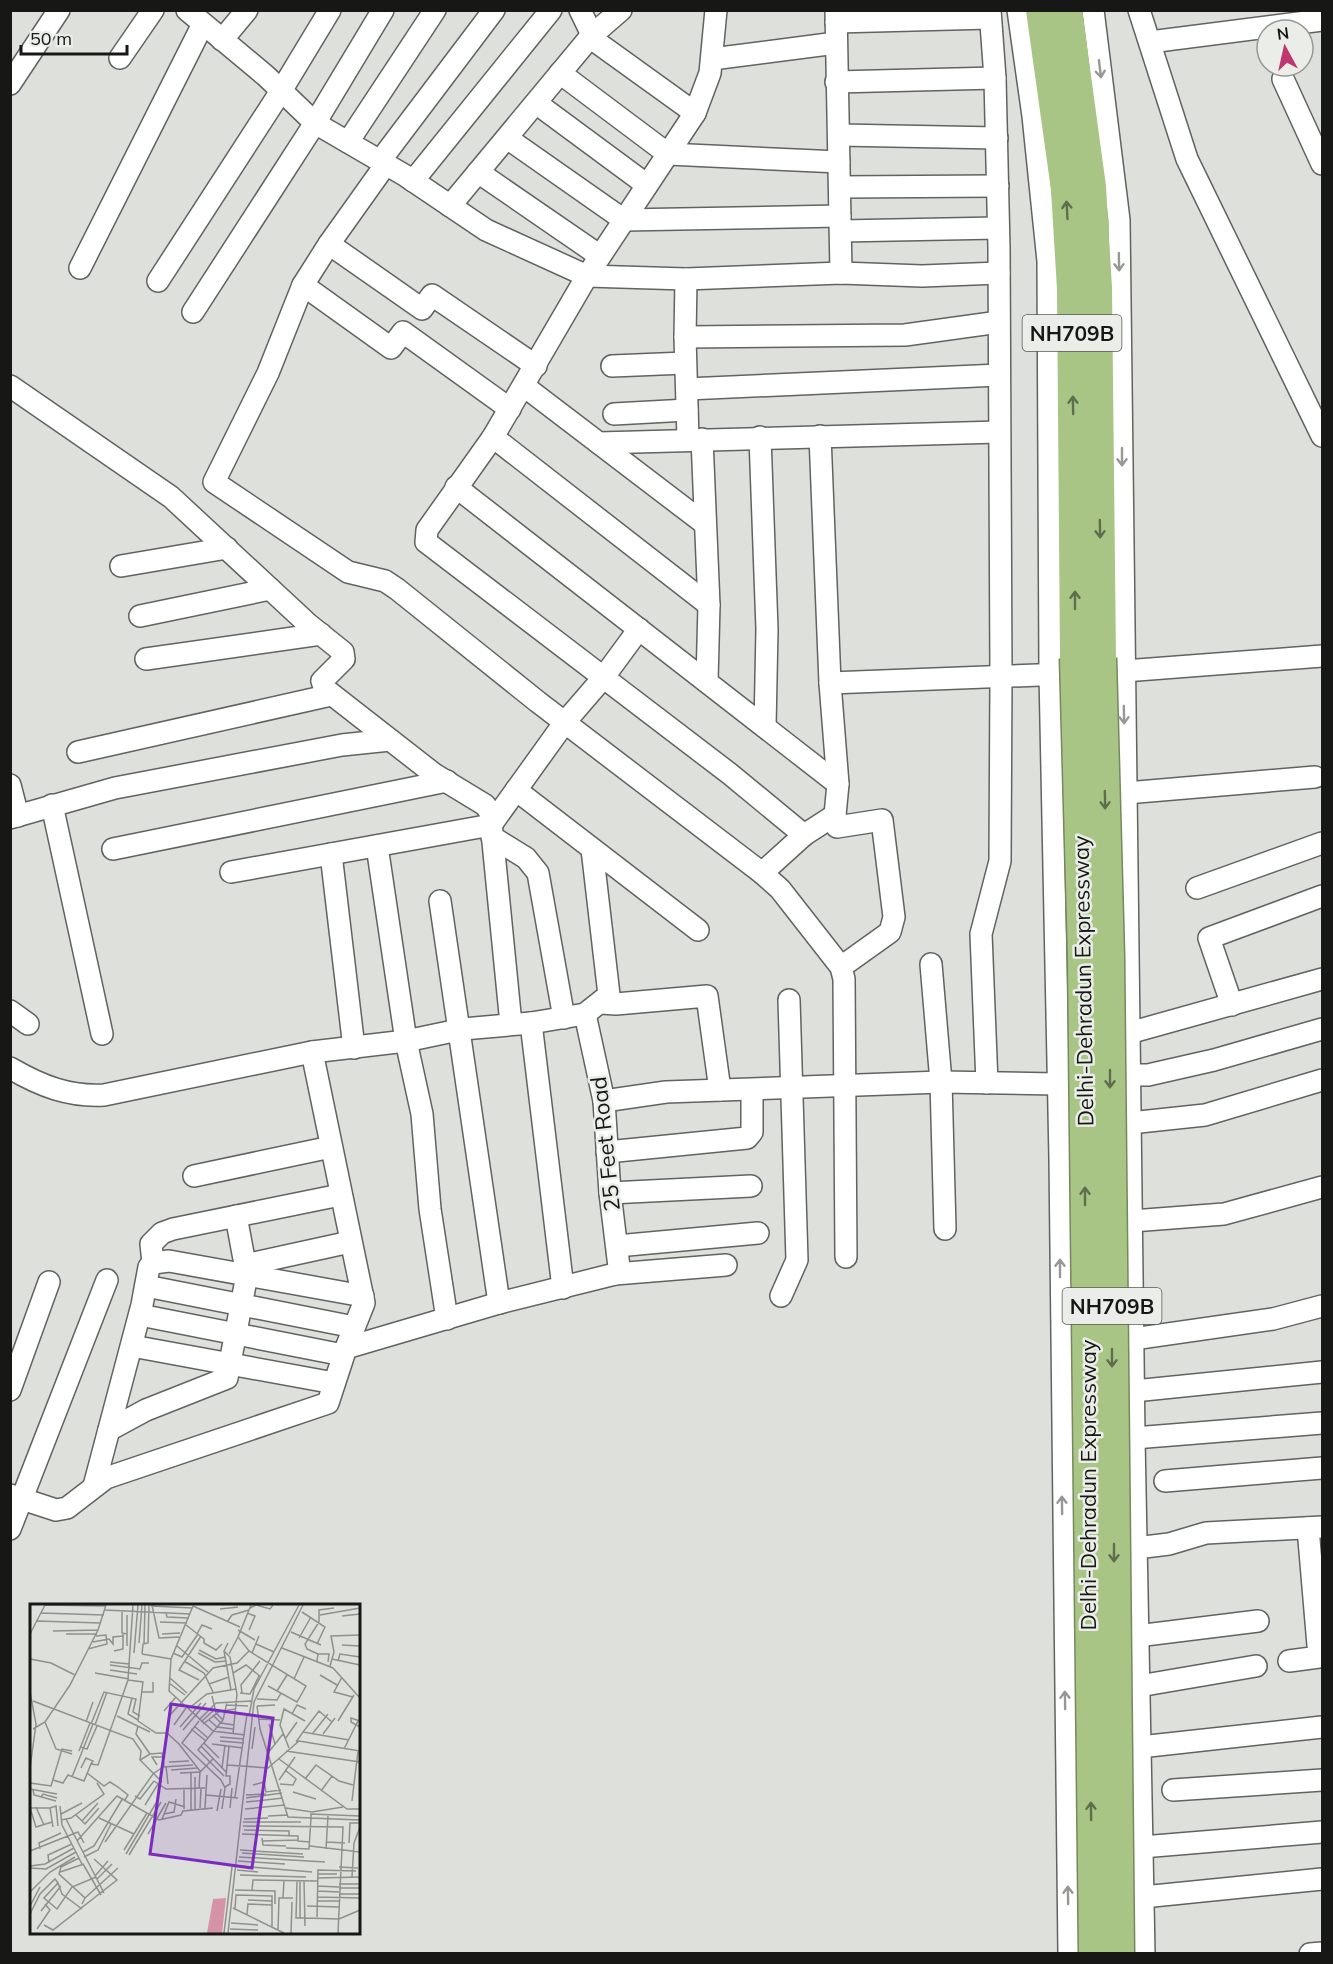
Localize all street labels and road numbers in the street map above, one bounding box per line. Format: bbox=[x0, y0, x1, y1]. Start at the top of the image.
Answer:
road number: NH709B bbox=[1022, 315, 1122, 351]
street label: Delhi-Dehradun Expressway bbox=[1066, 835, 1100, 1127]
street label: 25 Feet Road bbox=[584, 1075, 626, 1213]
road number: NH709B bbox=[1062, 1288, 1162, 1324]
street label: Delhi-Dehradun Expressway bbox=[1074, 1339, 1102, 1631]

